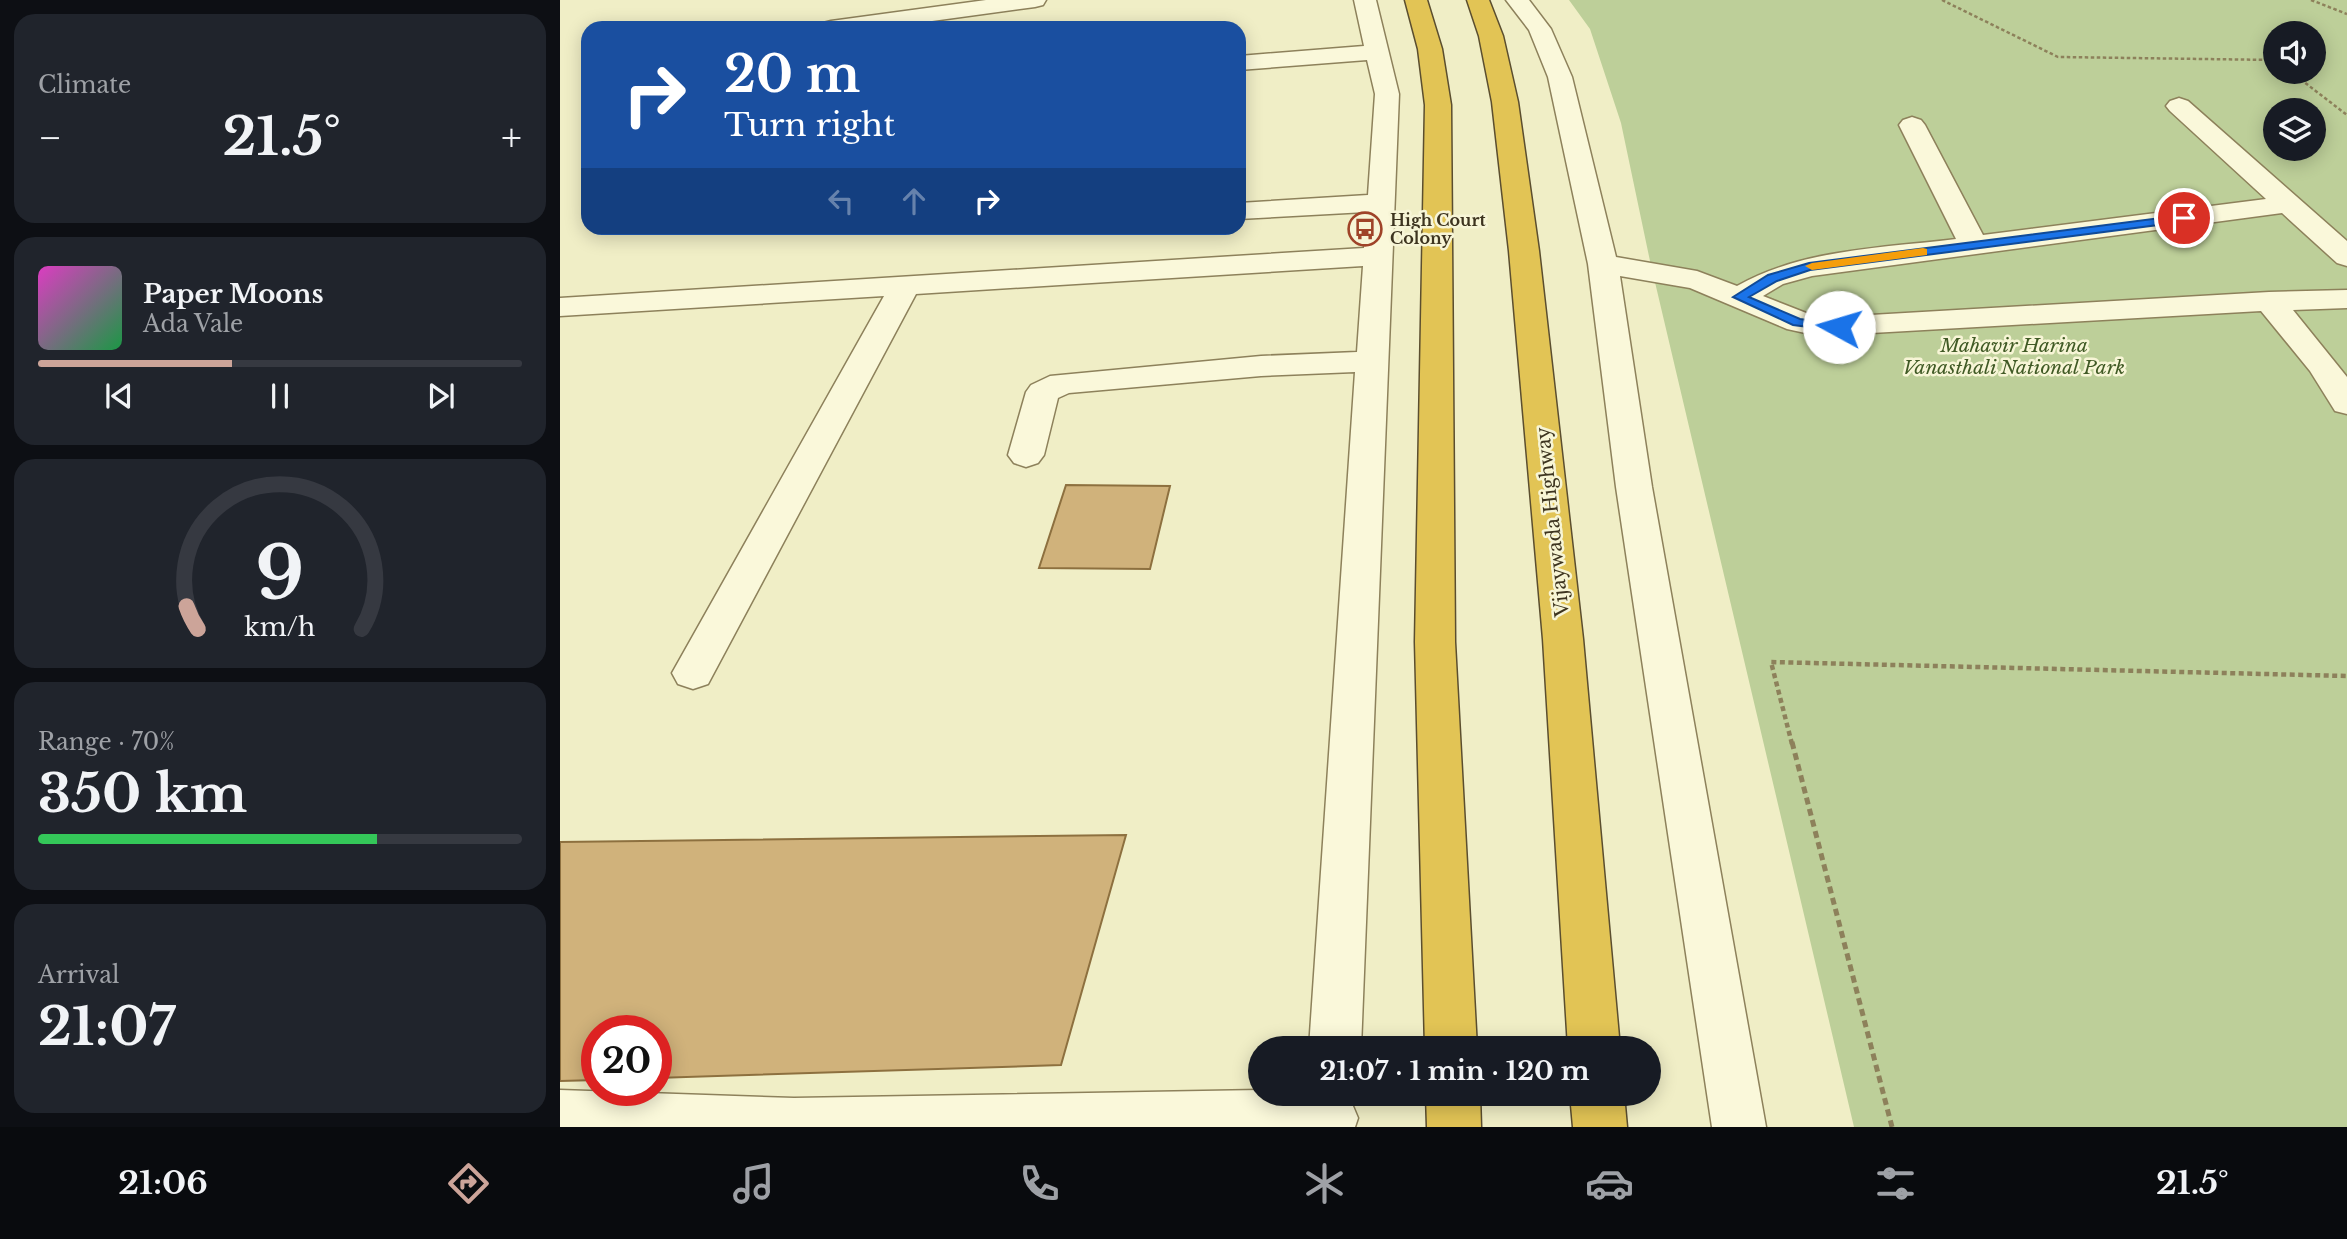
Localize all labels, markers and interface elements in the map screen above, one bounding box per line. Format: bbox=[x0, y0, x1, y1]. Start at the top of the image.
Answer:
map controls bbox=[2263, 21, 2326, 161]
button: sound bbox=[2263, 21, 2326, 84]
text: 20 m bbox=[724, 44, 860, 105]
icon: right bbox=[609, 49, 700, 140]
text: Climate bbox=[38, 71, 131, 99]
button: layers bbox=[2263, 98, 2326, 161]
text: 21.5° bbox=[222, 105, 341, 169]
text: Turn right bbox=[724, 105, 895, 145]
text: − bbox=[38, 114, 62, 161]
text: + bbox=[501, 114, 522, 161]
icon: left bbox=[822, 182, 860, 220]
icon: ahead bbox=[895, 182, 933, 220]
icon: right bbox=[968, 182, 1006, 220]
pin bbox=[2154, 188, 2214, 248]
icon: arrive bbox=[2165, 199, 2203, 237]
bus stop icon: High Court Colony bbox=[1346, 210, 1384, 248]
place label: High Court Colony bbox=[1390, 210, 1486, 248]
text: Paper Moons bbox=[143, 278, 324, 310]
position arrow bbox=[1802, 290, 1876, 364]
text: Ada Vale bbox=[143, 310, 243, 338]
park label: Mahavir Harina Vanasthali National Park bbox=[1903, 334, 2125, 379]
icon: previous bbox=[100, 377, 138, 415]
icon: pause bbox=[261, 377, 299, 415]
icon: next bbox=[422, 377, 460, 415]
street label: Vijaywada Highway bbox=[1531, 426, 1574, 619]
text: 9 bbox=[255, 529, 305, 620]
text: km/h bbox=[245, 612, 315, 643]
text: Range · 70% bbox=[38, 728, 175, 756]
text: 350 km bbox=[38, 762, 247, 826]
text: Arrival bbox=[38, 961, 119, 989]
text: 21:07 bbox=[38, 995, 175, 1059]
speed limit sign: 20 bbox=[581, 1015, 672, 1106]
text: 21:07 · 1 min · 120 m bbox=[1320, 1055, 1589, 1087]
icon: directions bbox=[444, 1159, 493, 1208]
icon: music bbox=[729, 1159, 778, 1208]
icon: phone bbox=[1015, 1159, 1064, 1208]
icon: climate bbox=[1300, 1159, 1349, 1208]
icon: car bbox=[1585, 1159, 1634, 1208]
icon: filters bbox=[1871, 1159, 1920, 1208]
text: 21:06 bbox=[118, 1163, 208, 1203]
text: 21.5° bbox=[2156, 1163, 2229, 1203]

